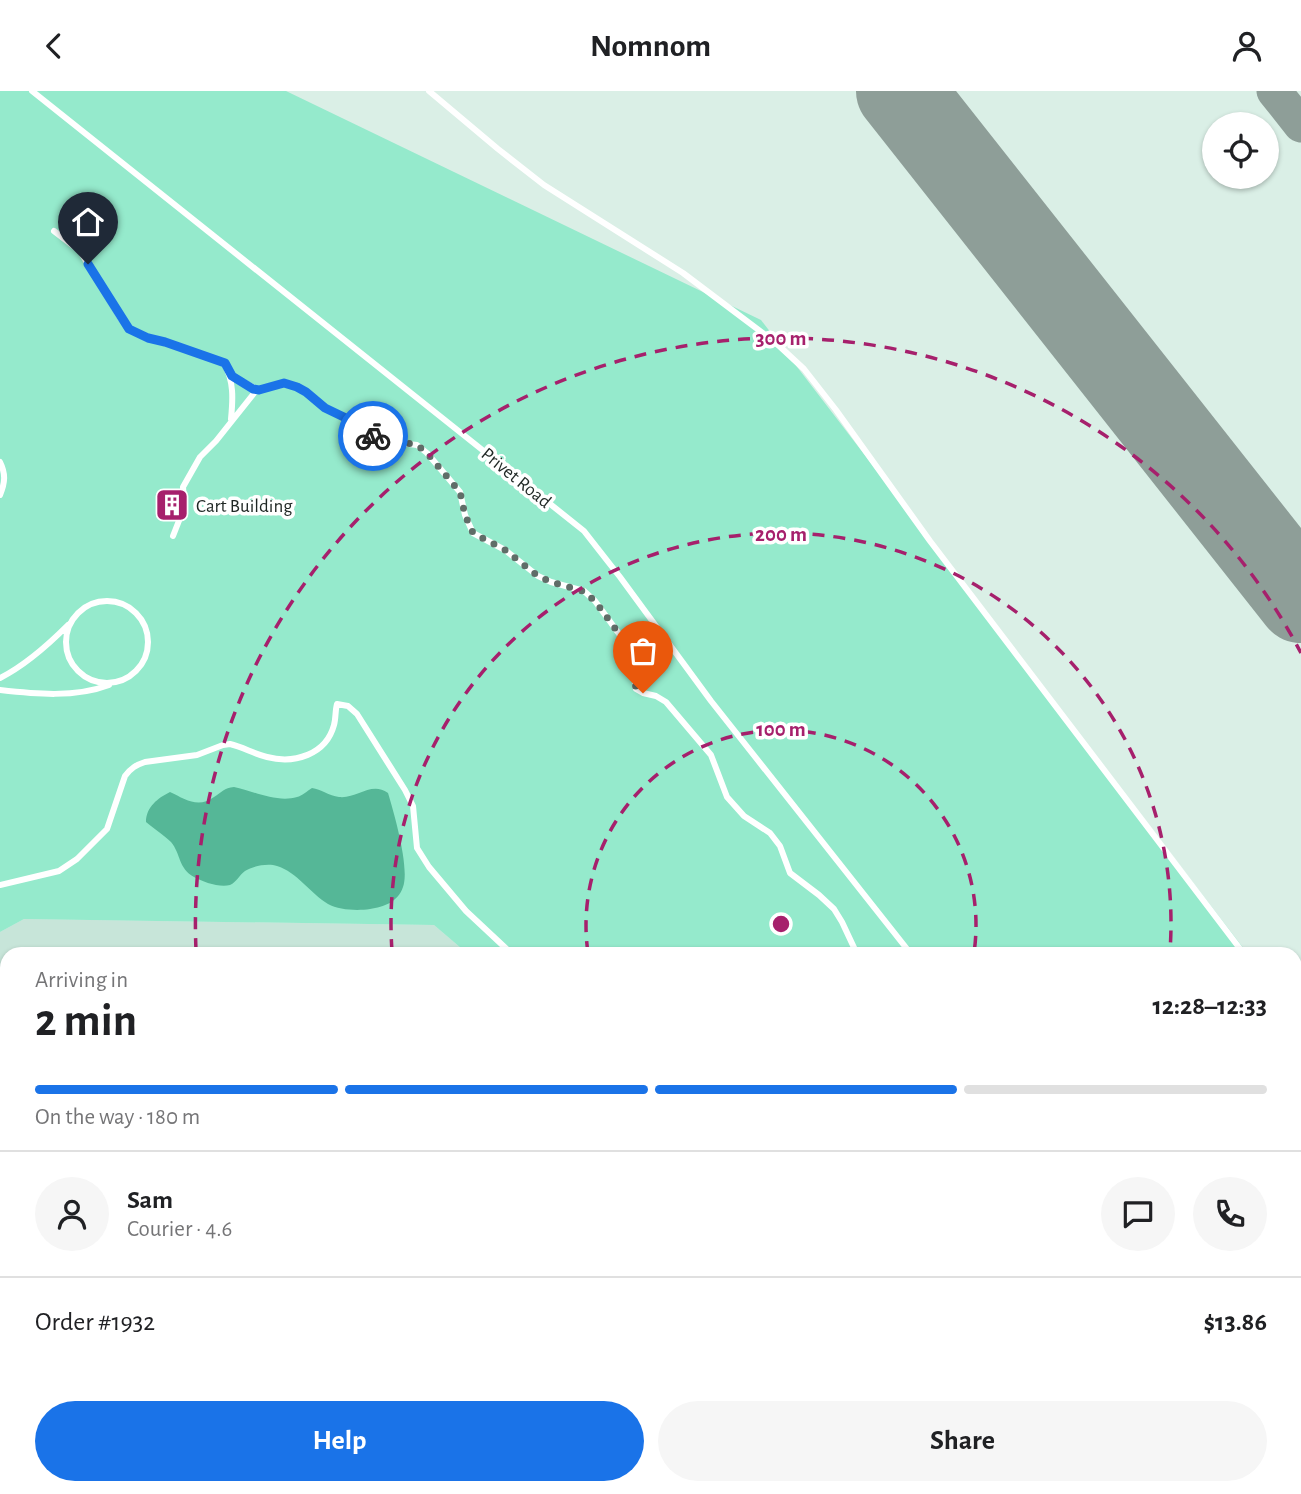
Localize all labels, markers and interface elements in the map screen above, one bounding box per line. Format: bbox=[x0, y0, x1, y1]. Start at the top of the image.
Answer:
icon: back bbox=[35, 27, 73, 65]
icon: person bbox=[1228, 27, 1266, 65]
text: Nomnom bbox=[590, 30, 711, 62]
map controls bbox=[1202, 112, 1279, 189]
button: locate bbox=[1202, 112, 1279, 189]
pin bbox=[58, 192, 118, 264]
icon: home bbox=[69, 203, 107, 241]
text: 300 m bbox=[755, 328, 807, 349]
courier bbox=[338, 401, 408, 471]
icon: bike bbox=[354, 417, 392, 455]
street label: Privet Road bbox=[477, 444, 555, 512]
building icon: Cart Building bbox=[153, 486, 191, 524]
place label: Cart Building bbox=[196, 497, 293, 516]
text: 200 m bbox=[755, 524, 807, 545]
pin bbox=[613, 621, 673, 693]
icon: bag bbox=[624, 632, 662, 670]
text: 100 m bbox=[756, 719, 806, 740]
centre of rings bbox=[769, 912, 793, 936]
text: Arriving in bbox=[35, 969, 128, 992]
text: 12:28–12:33 bbox=[1152, 993, 1267, 1019]
text: 2 min bbox=[35, 998, 137, 1044]
text: On the way · 180 m bbox=[35, 1106, 200, 1129]
button: person bbox=[35, 1177, 109, 1251]
button: chat bbox=[1101, 1177, 1175, 1251]
button: phone bbox=[1193, 1177, 1267, 1251]
text: Sam bbox=[127, 1187, 173, 1213]
text: Courier · 4.6 bbox=[127, 1218, 232, 1241]
text: Order #1932 bbox=[35, 1309, 155, 1335]
text: $13.86 bbox=[1203, 1309, 1267, 1335]
button: Help bbox=[35, 1401, 644, 1481]
button: Share bbox=[658, 1401, 1267, 1481]

